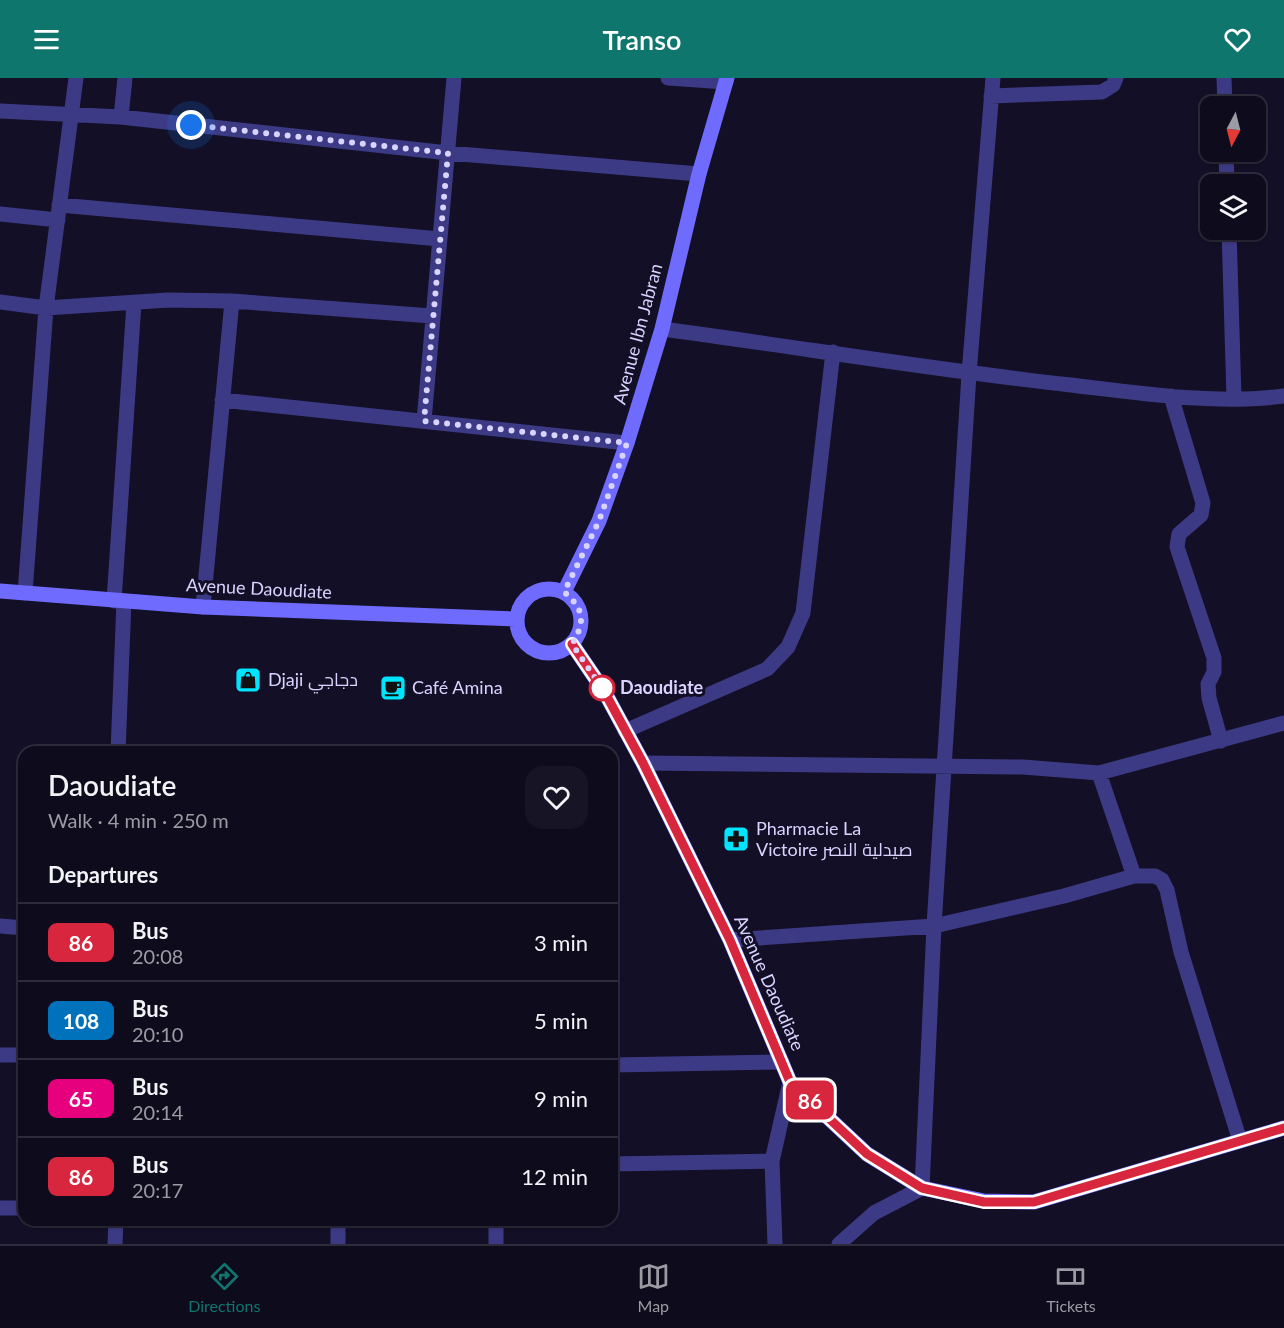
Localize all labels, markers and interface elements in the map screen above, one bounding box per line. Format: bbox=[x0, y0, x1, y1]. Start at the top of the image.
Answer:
icon: menu bbox=[30, 23, 63, 56]
text: Transo bbox=[603, 23, 681, 56]
icon: heart bbox=[1221, 23, 1254, 56]
north arrow bbox=[1200, 96, 1266, 162]
map controls bbox=[1200, 96, 1266, 240]
your location bbox=[176, 110, 206, 140]
button: layers bbox=[1200, 174, 1266, 240]
street label: Avenue Ibn Jabran bbox=[608, 261, 666, 407]
street label: Avenue Daoudiate bbox=[186, 573, 333, 603]
shop icon: Djaji دجاجي bbox=[233, 665, 263, 695]
place label: Djaji دجاجي bbox=[268, 668, 358, 694]
cafe icon: Café Amina bbox=[378, 673, 408, 703]
marker: Daoudiate bbox=[589, 675, 615, 701]
place label: Café Amina bbox=[412, 676, 503, 698]
place label: Daoudiate bbox=[620, 676, 704, 698]
button: heart bbox=[525, 766, 588, 829]
text: Daoudiate bbox=[48, 768, 176, 802]
text: Walk · 4 min · 250 m bbox=[48, 808, 229, 832]
place label: Pharmacie La Victoire صيدلية النصر bbox=[756, 817, 913, 861]
pharmacy icon: Pharmacie La Victoire صيدلية النصر bbox=[721, 824, 751, 854]
text: Departures bbox=[48, 861, 158, 888]
street label: Avenue Daoudiate bbox=[730, 911, 810, 1054]
text: Bus bbox=[132, 917, 168, 944]
text: 3 min bbox=[534, 929, 588, 956]
text: 86 bbox=[69, 930, 93, 955]
text: 20:08 bbox=[132, 944, 183, 968]
text: Bus bbox=[132, 995, 168, 1022]
text: 5 min bbox=[534, 1007, 588, 1034]
text: 108 bbox=[63, 1008, 99, 1033]
text: 20:10 bbox=[132, 1022, 183, 1046]
text: Bus bbox=[132, 1073, 168, 1100]
line badge: 86 bbox=[783, 1080, 837, 1120]
text: 9 min bbox=[534, 1085, 588, 1112]
text: 65 bbox=[69, 1086, 93, 1111]
text: 86 bbox=[798, 1088, 822, 1113]
text: 20:14 bbox=[132, 1100, 183, 1124]
text: Bus bbox=[132, 1151, 168, 1178]
text: 12 min bbox=[521, 1163, 588, 1190]
text: 86 bbox=[69, 1164, 93, 1189]
text: 20:17 bbox=[132, 1178, 183, 1202]
tab: Directions bbox=[188, 1260, 260, 1315]
tab: Map bbox=[637, 1260, 670, 1315]
tab: Tickets bbox=[1046, 1260, 1096, 1315]

